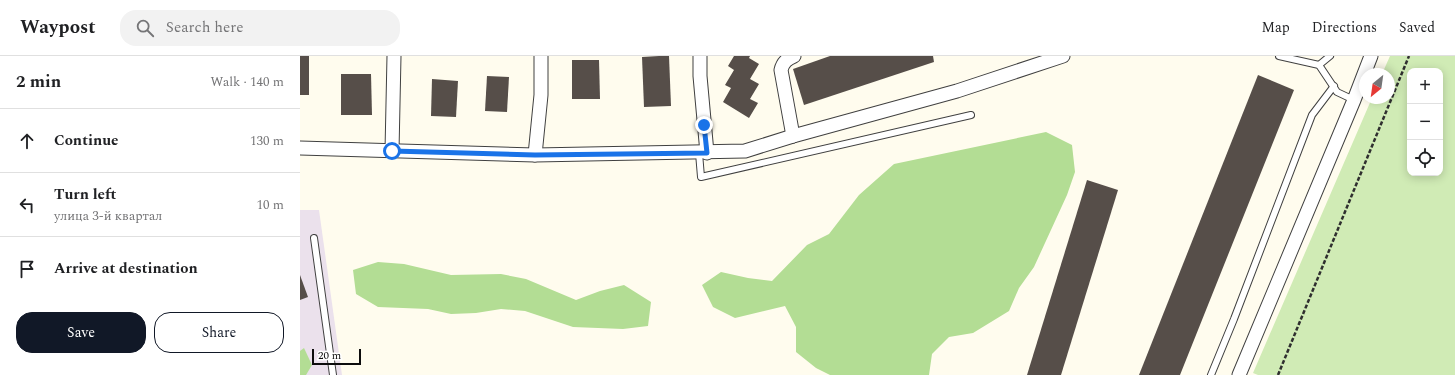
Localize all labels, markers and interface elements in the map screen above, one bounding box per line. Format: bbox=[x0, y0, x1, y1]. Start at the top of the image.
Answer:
search box bbox=[120, 10, 400, 46]
text: Waypost bbox=[20, 13, 96, 42]
text: Search here bbox=[166, 16, 243, 39]
icon: search bbox=[134, 17, 156, 39]
text: Map bbox=[1262, 17, 1290, 38]
text: Directions bbox=[1312, 17, 1377, 38]
text: Saved bbox=[1399, 17, 1435, 38]
north arrow bbox=[1359, 68, 1395, 104]
map controls bbox=[1407, 68, 1443, 176]
button: + bbox=[1407, 68, 1443, 104]
text: 2 min bbox=[16, 69, 61, 95]
text: Walk · 140 m bbox=[210, 72, 284, 92]
button: − bbox=[1407, 104, 1443, 140]
route end bbox=[695, 116, 713, 134]
text: Continue bbox=[54, 129, 119, 152]
icon: ahead bbox=[16, 130, 38, 152]
text: 130 m bbox=[250, 131, 284, 151]
button: locate bbox=[1407, 140, 1443, 176]
route start bbox=[383, 142, 401, 160]
text: Turn left bbox=[54, 183, 116, 206]
icon: left bbox=[16, 194, 38, 216]
text: 10 m bbox=[257, 195, 284, 215]
text: улица 3-й квартал bbox=[54, 206, 162, 226]
text: Arrive at destination bbox=[54, 257, 198, 280]
icon: arrive bbox=[16, 258, 38, 280]
button: Save bbox=[16, 312, 146, 353]
button: Share bbox=[154, 312, 284, 353]
scale bar bbox=[312, 347, 361, 366]
text: 20 m bbox=[318, 347, 341, 364]

